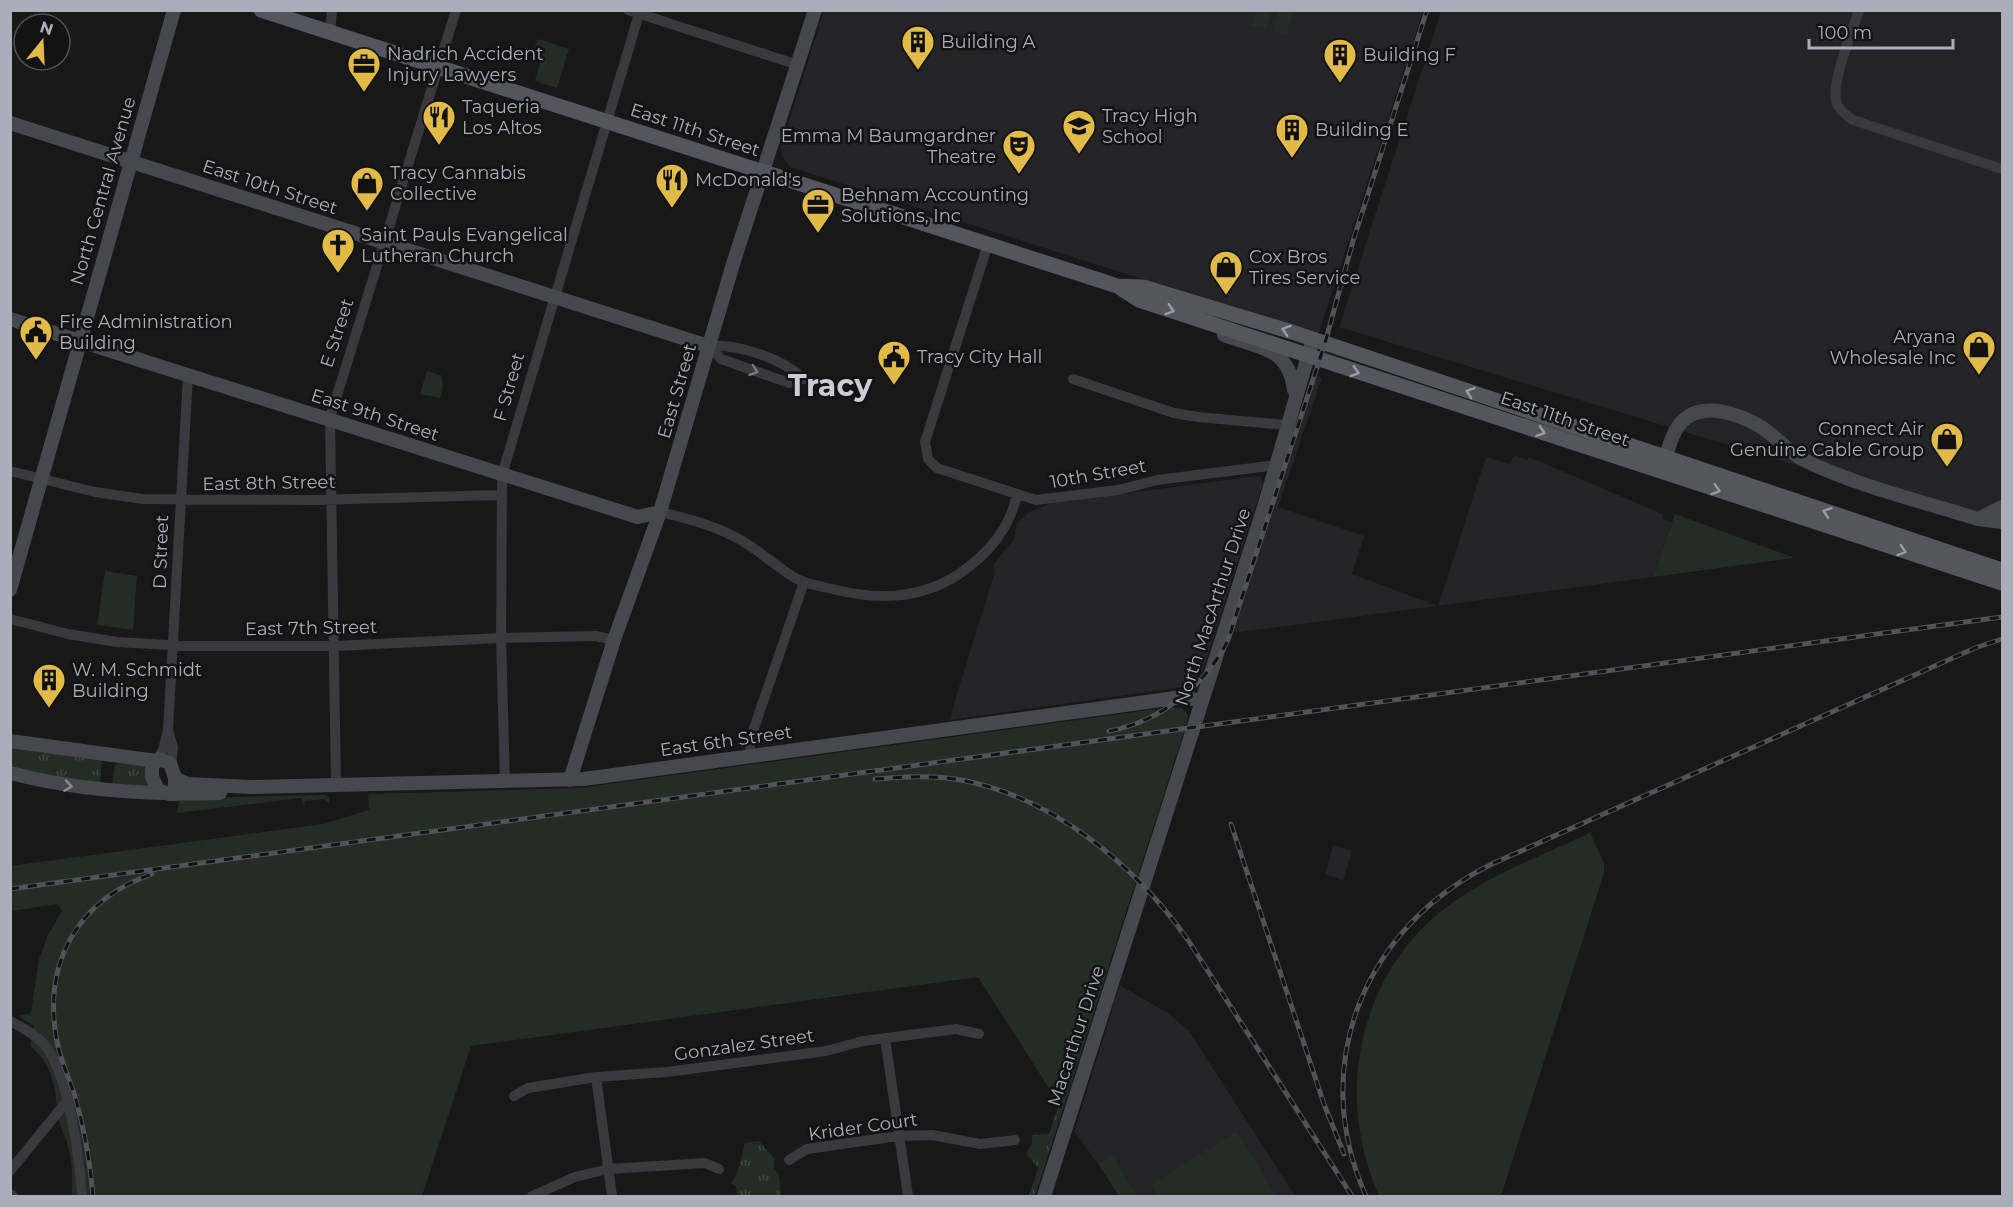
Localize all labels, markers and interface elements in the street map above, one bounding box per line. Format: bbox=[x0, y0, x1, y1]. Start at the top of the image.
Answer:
north arrow bbox=[12, 12, 72, 72]
scale bar bbox=[1809, 12, 1953, 50]
text: N bbox=[37, 17, 56, 39]
text: 100 m bbox=[1818, 22, 1872, 44]
building icon: Building A bbox=[900, 24, 936, 71]
place label: Building A bbox=[941, 31, 1036, 53]
building icon: Building F bbox=[1322, 37, 1358, 84]
place label: Nadrich Accident Injury Lawyers bbox=[387, 43, 543, 86]
place label: Building F bbox=[1363, 44, 1456, 66]
office icon: Nadrich Accident Injury Lawyers bbox=[346, 46, 382, 93]
street label: North Central Avenue bbox=[66, 94, 140, 288]
place label: Taqueria Los Altos bbox=[462, 96, 542, 139]
restaurant icon: Taqueria Los Altos bbox=[421, 99, 457, 146]
street label: East 11th Street bbox=[627, 99, 763, 161]
place label: Tracy High School bbox=[1102, 105, 1198, 148]
school or university icon: Tracy High School bbox=[1061, 108, 1097, 155]
building icon: Building E bbox=[1274, 112, 1310, 159]
place label: Building E bbox=[1315, 119, 1409, 141]
place label: Emma M Baumgardner Theatre bbox=[781, 125, 996, 168]
theatre icon: Emma M Baumgardner Theatre bbox=[1001, 128, 1037, 175]
street label: East 10th Street bbox=[200, 155, 340, 219]
place label: Tracy Cannabis Collective bbox=[390, 162, 526, 205]
restaurant icon: McDonald's bbox=[654, 162, 690, 209]
shop icon: Tracy Cannabis Collective bbox=[349, 165, 385, 212]
place label: McDonald's bbox=[695, 169, 801, 191]
place label: Behnam Accounting Solutions, Inc bbox=[841, 184, 1029, 227]
office icon: Behnam Accounting Solutions, Inc bbox=[800, 187, 836, 234]
place label: Saint Pauls Evangelical Lutheran Church bbox=[361, 224, 568, 267]
church icon: Saint Pauls Evangelical Lutheran Church bbox=[320, 227, 356, 274]
place label: Cox Bros Tires Service bbox=[1249, 246, 1361, 289]
shop icon: Cox Bros Tires Service bbox=[1208, 249, 1244, 296]
street label: E Street bbox=[316, 296, 358, 370]
one-way arrow bbox=[1164, 303, 1175, 315]
place label: Fire Administration Building bbox=[59, 311, 233, 354]
public building icon: Fire Administration Building bbox=[18, 314, 54, 361]
one-way arrow bbox=[1281, 325, 1292, 337]
place label: Aryana Wholesale Inc bbox=[1830, 326, 1956, 369]
shop icon: Aryana Wholesale Inc bbox=[1961, 329, 1997, 376]
public building icon: Tracy City Hall bbox=[876, 339, 912, 386]
street label: East Street bbox=[653, 341, 701, 441]
place label: Tracy City Hall bbox=[917, 346, 1042, 368]
street label: F Street bbox=[489, 350, 529, 424]
one-way arrow bbox=[748, 363, 759, 376]
one-way arrow bbox=[1349, 364, 1360, 377]
district label: Tracy bbox=[788, 367, 873, 404]
street label: East 9th Street bbox=[308, 384, 442, 446]
one-way arrow bbox=[1465, 387, 1476, 400]
street label: East 11th Street bbox=[1498, 387, 1632, 451]
place label: Connect Air Genuine Cable Group bbox=[1730, 418, 1924, 461]
shop icon: Connect Air Genuine Cable Group bbox=[1929, 421, 1965, 468]
one-way arrow bbox=[1535, 425, 1546, 438]
street label: 10th Street bbox=[1048, 455, 1148, 493]
street label: East 8th Street bbox=[202, 471, 336, 495]
one-way arrow bbox=[1710, 482, 1721, 495]
street label: North MacArthur Drive bbox=[1171, 505, 1255, 709]
one-way arrow bbox=[1822, 507, 1833, 520]
street label: D Street bbox=[149, 515, 173, 589]
one-way arrow bbox=[1896, 543, 1907, 556]
street label: East 7th Street bbox=[245, 616, 377, 640]
place label: W. M. Schmidt Building bbox=[72, 659, 202, 702]
building icon: W. M. Schmidt Building bbox=[31, 662, 67, 709]
street label: East 6th Street bbox=[659, 721, 793, 761]
one-way arrow bbox=[63, 779, 72, 791]
street label: Macarthur Drive bbox=[1043, 963, 1109, 1109]
street label: Gonzalez Street bbox=[673, 1024, 815, 1066]
street label: Krider Court bbox=[807, 1108, 919, 1146]

